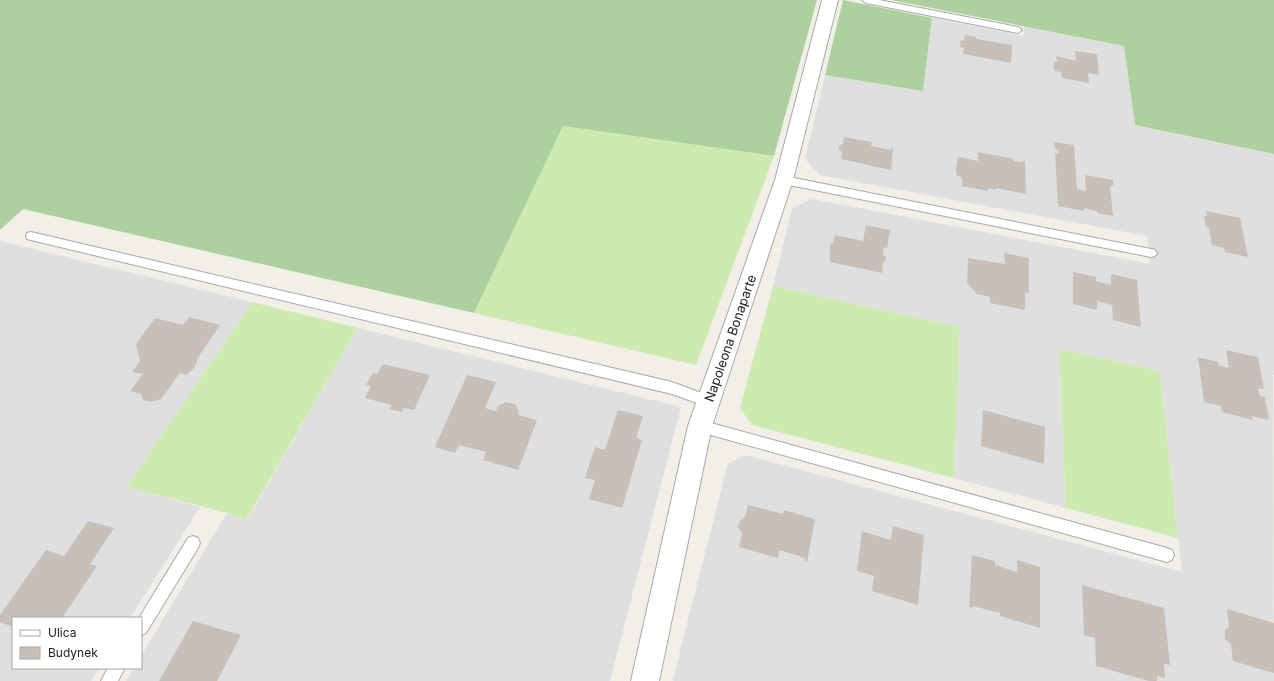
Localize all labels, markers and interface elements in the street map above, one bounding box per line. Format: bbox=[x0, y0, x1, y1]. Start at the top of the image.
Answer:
street label: Napoleona Bonaparte bbox=[701, 272, 759, 404]
legend bbox=[12, 617, 142, 669]
text: Ulica bbox=[48, 625, 76, 640]
text: Budynek bbox=[48, 645, 98, 660]

